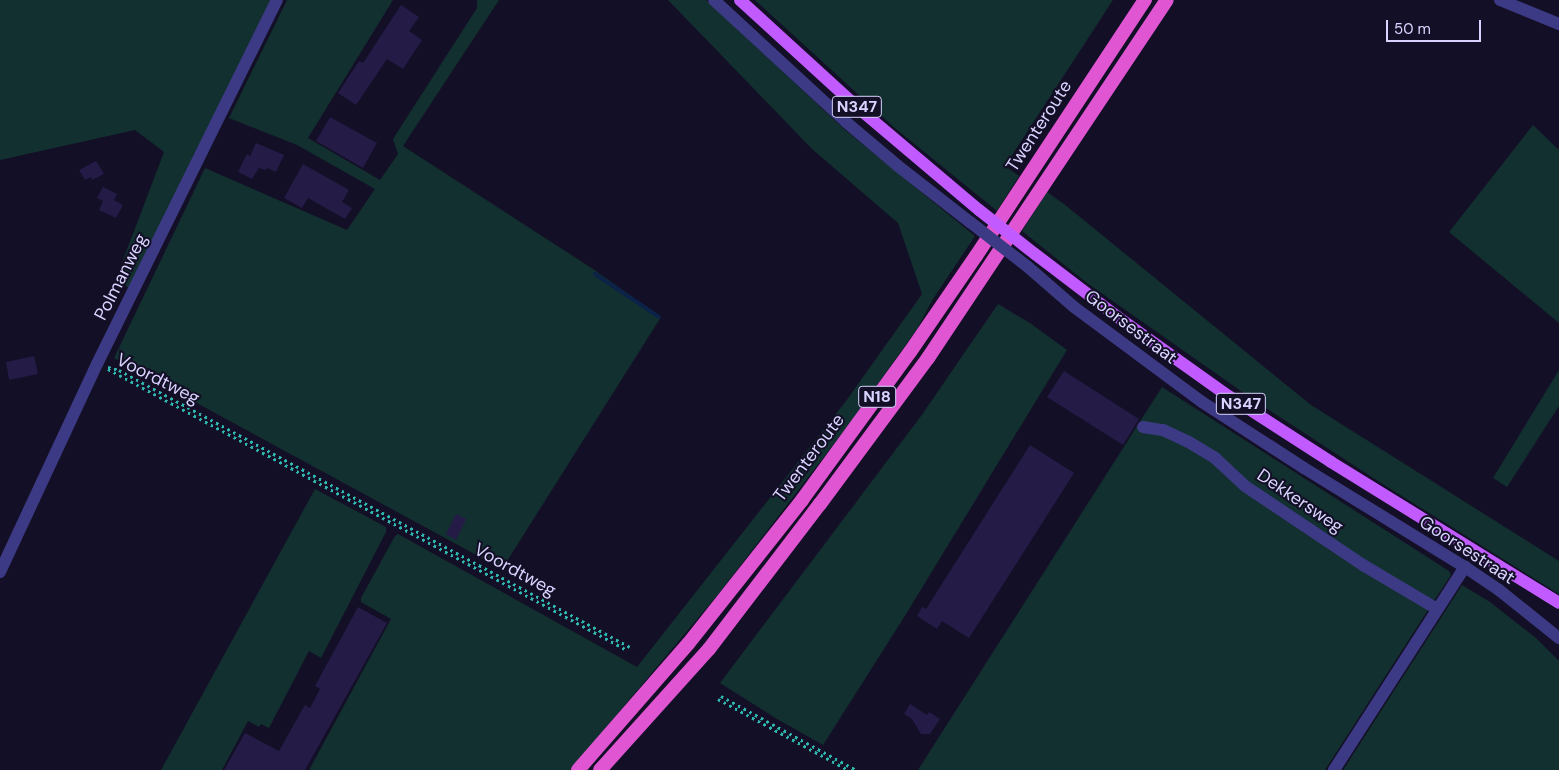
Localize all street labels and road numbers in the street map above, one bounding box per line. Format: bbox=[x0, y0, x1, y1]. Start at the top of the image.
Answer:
street label: Twenteroute bbox=[1001, 76, 1077, 176]
road number: N347 bbox=[831, 94, 883, 120]
street label: Polmanweg bbox=[90, 230, 152, 324]
street label: Goorsestraat bbox=[1081, 285, 1181, 369]
street label: Voordtweg bbox=[113, 349, 203, 409]
road number: N18 bbox=[857, 384, 897, 411]
road number: N347 bbox=[1215, 390, 1267, 418]
street label: Twenteroute bbox=[769, 410, 849, 506]
street label: Dekkersweg bbox=[1253, 464, 1347, 538]
street label: Goorsestraat bbox=[1415, 511, 1519, 589]
street label: Voordtweg bbox=[470, 539, 560, 601]

